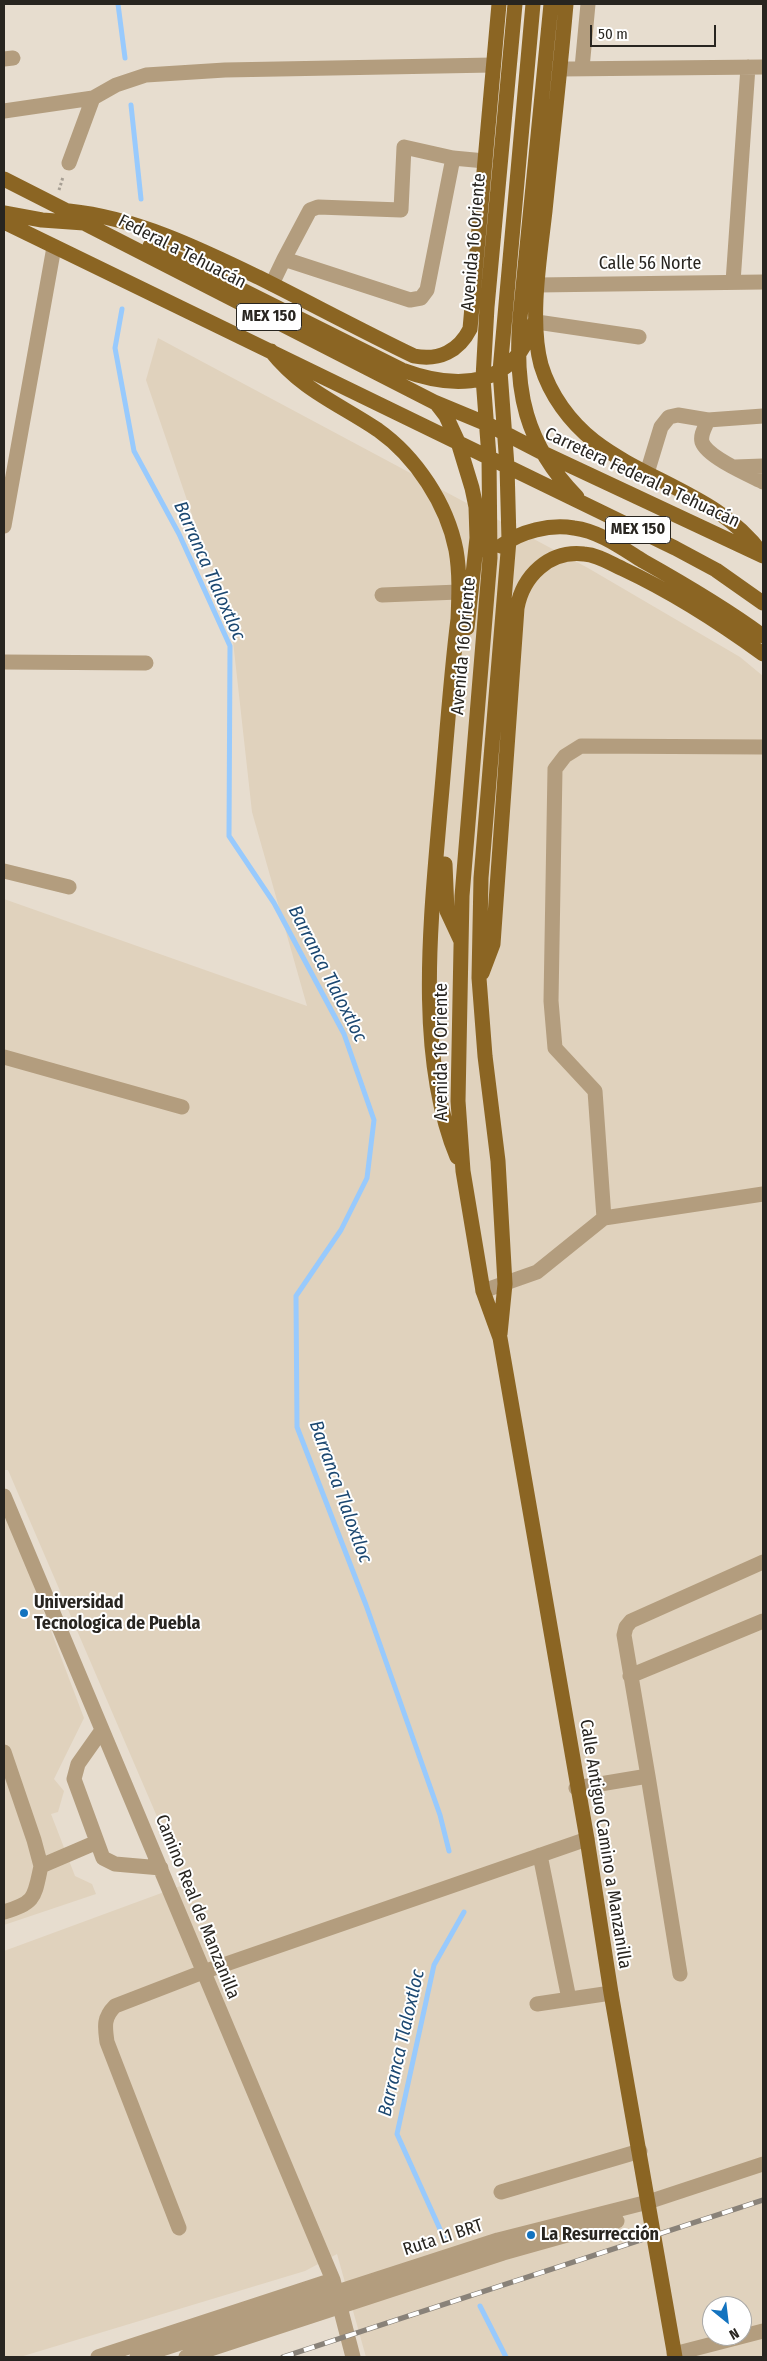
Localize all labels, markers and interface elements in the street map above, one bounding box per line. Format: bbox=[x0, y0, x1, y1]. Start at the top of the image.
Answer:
scale bar bbox=[592, 15, 718, 47]
text: 50 m bbox=[598, 25, 628, 43]
street label: Avenida 16 Oriente bbox=[457, 172, 491, 312]
street label: Federal a Tehuacán bbox=[114, 210, 250, 294]
street label: Calle 56 Norte bbox=[599, 253, 701, 275]
road number: MEX 150 bbox=[236, 304, 302, 330]
street label: Carretera Federal a Tehuacán bbox=[541, 423, 743, 533]
water label: Barranca Tlaloxtloc bbox=[168, 498, 250, 644]
road number: MEX 150 bbox=[606, 516, 670, 544]
street label: Avenida 16 Oriente bbox=[447, 576, 481, 716]
water label: Barranca Tlaloxtloc bbox=[283, 902, 371, 1046]
street label: Avenida 16 Oriente bbox=[431, 983, 453, 1121]
water label: Barranca Tlaloxtloc bbox=[304, 1418, 376, 1566]
place label: Universidad Tecnologica de Puebla bbox=[34, 1592, 200, 1635]
marker: Universidad Tecnologica de Puebla bbox=[18, 1607, 30, 1619]
street label: Calle Antiguo Camino a Manzanilla bbox=[575, 1718, 635, 1970]
street label: Camino Real de Manzanilla bbox=[150, 1812, 244, 2002]
water label: Barranca Tlaloxtloc bbox=[374, 1967, 430, 2119]
street label: Ruta L1 BRT bbox=[400, 2215, 486, 2261]
place label: La Resurrección bbox=[541, 2224, 659, 2246]
marker: La Resurrección bbox=[525, 2229, 537, 2241]
north arrow bbox=[702, 2296, 752, 2346]
text: N bbox=[726, 2324, 742, 2343]

